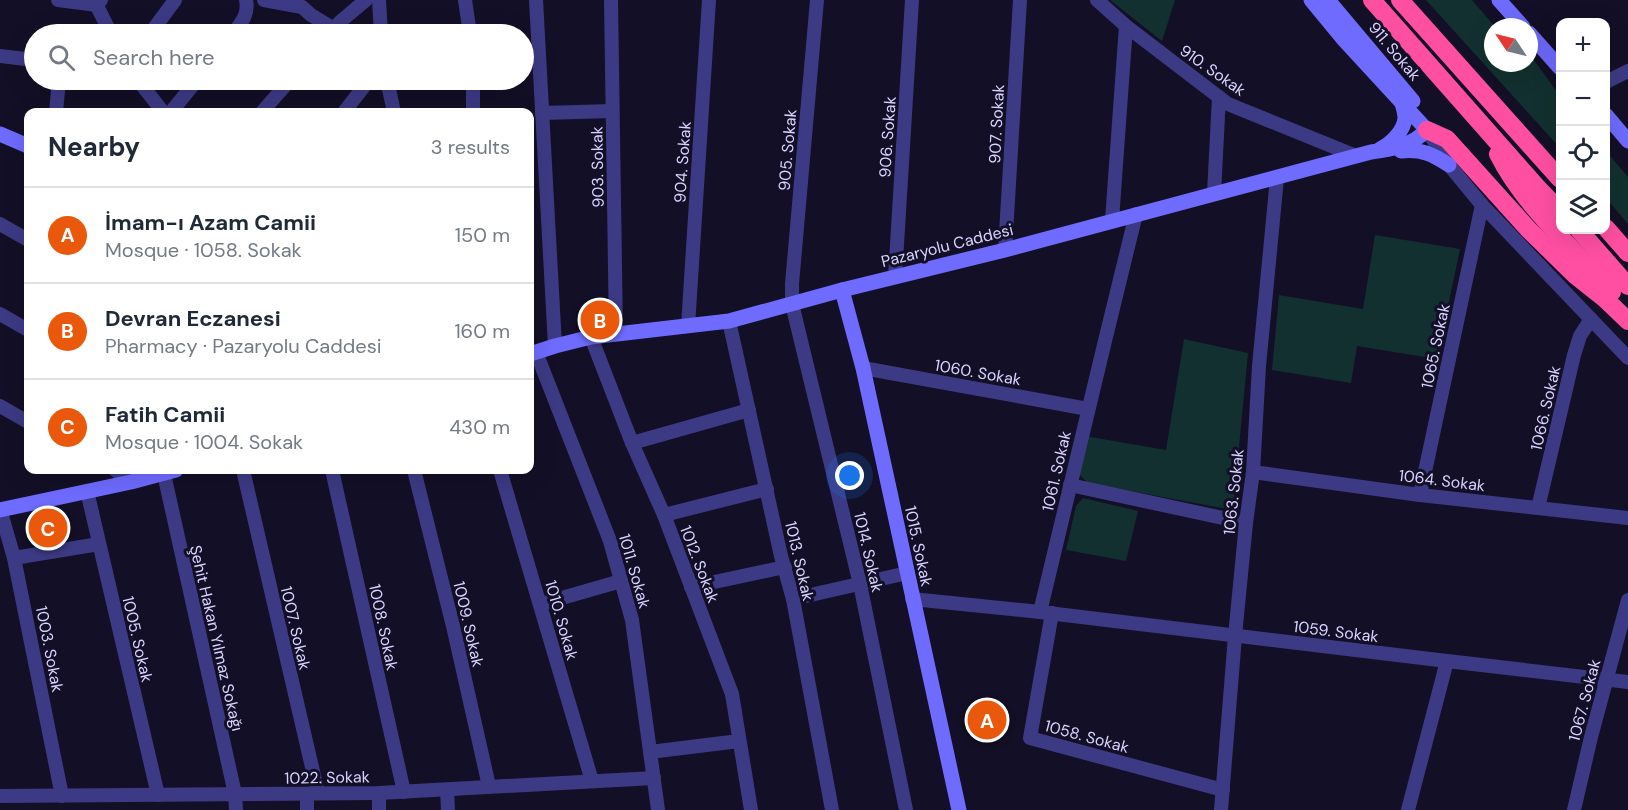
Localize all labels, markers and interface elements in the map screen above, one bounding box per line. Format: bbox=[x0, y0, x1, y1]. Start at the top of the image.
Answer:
street label: 911. Sokak bbox=[1364, 17, 1425, 85]
north arrow bbox=[1484, 18, 1538, 72]
map controls bbox=[1556, 18, 1610, 234]
button: + bbox=[1556, 18, 1610, 72]
search box bbox=[24, 24, 534, 90]
street label: 910. Sokak bbox=[1176, 40, 1250, 101]
icon: search bbox=[45, 41, 78, 74]
text: Search here bbox=[93, 43, 214, 72]
button: − bbox=[1556, 72, 1610, 126]
street label: 907. Sokak bbox=[984, 84, 1009, 164]
street label: 906. Sokak bbox=[874, 96, 901, 178]
street label: 905. Sokak bbox=[773, 108, 802, 192]
street label: 904. Sokak bbox=[669, 121, 696, 204]
street label: 903. Sokak bbox=[586, 126, 609, 208]
button: locate bbox=[1556, 126, 1610, 180]
text: Nearby bbox=[48, 130, 140, 164]
text: 3 results bbox=[431, 134, 510, 160]
button: layers bbox=[1556, 180, 1610, 234]
text: İmam-ı Azam Camii bbox=[105, 208, 316, 237]
street label: Pazaryolu Caddesi bbox=[879, 219, 1015, 272]
text: A bbox=[60, 222, 75, 248]
text: 150 m bbox=[455, 222, 510, 248]
text: Mosque · 1058. Sokak bbox=[105, 237, 302, 263]
pin: B bbox=[580, 298, 620, 342]
street label: 1065. Sokak bbox=[1416, 302, 1455, 391]
text: Devran Eczanesi bbox=[105, 304, 281, 333]
text: B bbox=[61, 318, 74, 344]
text: 160 m bbox=[454, 318, 510, 344]
text: Pharmacy · Pazaryolu Caddesi bbox=[105, 333, 381, 359]
street label: 1060. Sokak bbox=[933, 355, 1023, 390]
street label: 1066. Sokak bbox=[1526, 364, 1565, 453]
text: Fatih Camii bbox=[105, 400, 225, 429]
text: C bbox=[60, 414, 75, 440]
text: 430 m bbox=[449, 414, 510, 440]
text: Mosque · 1004. Sokak bbox=[105, 429, 303, 455]
street label: 1061. Sokak bbox=[1037, 429, 1076, 513]
street label: 1063. Sokak bbox=[1219, 448, 1248, 536]
your location bbox=[835, 461, 864, 490]
street label: 1064. Sokak bbox=[1398, 465, 1486, 496]
street label: 1015. Sokak bbox=[900, 504, 937, 588]
pin: C bbox=[28, 506, 68, 550]
street label: 1014. Sokak bbox=[849, 510, 888, 594]
street label: 1013. Sokak bbox=[780, 519, 819, 603]
street label: 1012. Sokak bbox=[675, 523, 724, 606]
street label: 1011. Sokak bbox=[614, 531, 655, 611]
street label: Şehit Hakan Yılmaz Sokağı bbox=[185, 543, 248, 733]
street label: 1010. Sokak bbox=[540, 578, 583, 663]
street label: 1009. Sokak bbox=[448, 579, 489, 669]
street label: 1008. Sokak bbox=[364, 582, 403, 672]
street label: 1007. Sokak bbox=[276, 584, 315, 672]
street label: 1005. Sokak bbox=[117, 594, 158, 684]
street label: 1003. Sokak bbox=[31, 604, 68, 694]
street label: 1059. Sokak bbox=[1292, 616, 1380, 647]
street label: 1067. Sokak bbox=[1563, 657, 1606, 743]
pin: A bbox=[968, 698, 1006, 742]
street label: 1058. Sokak bbox=[1042, 715, 1131, 758]
street label: 1022. Sokak bbox=[284, 766, 370, 789]

